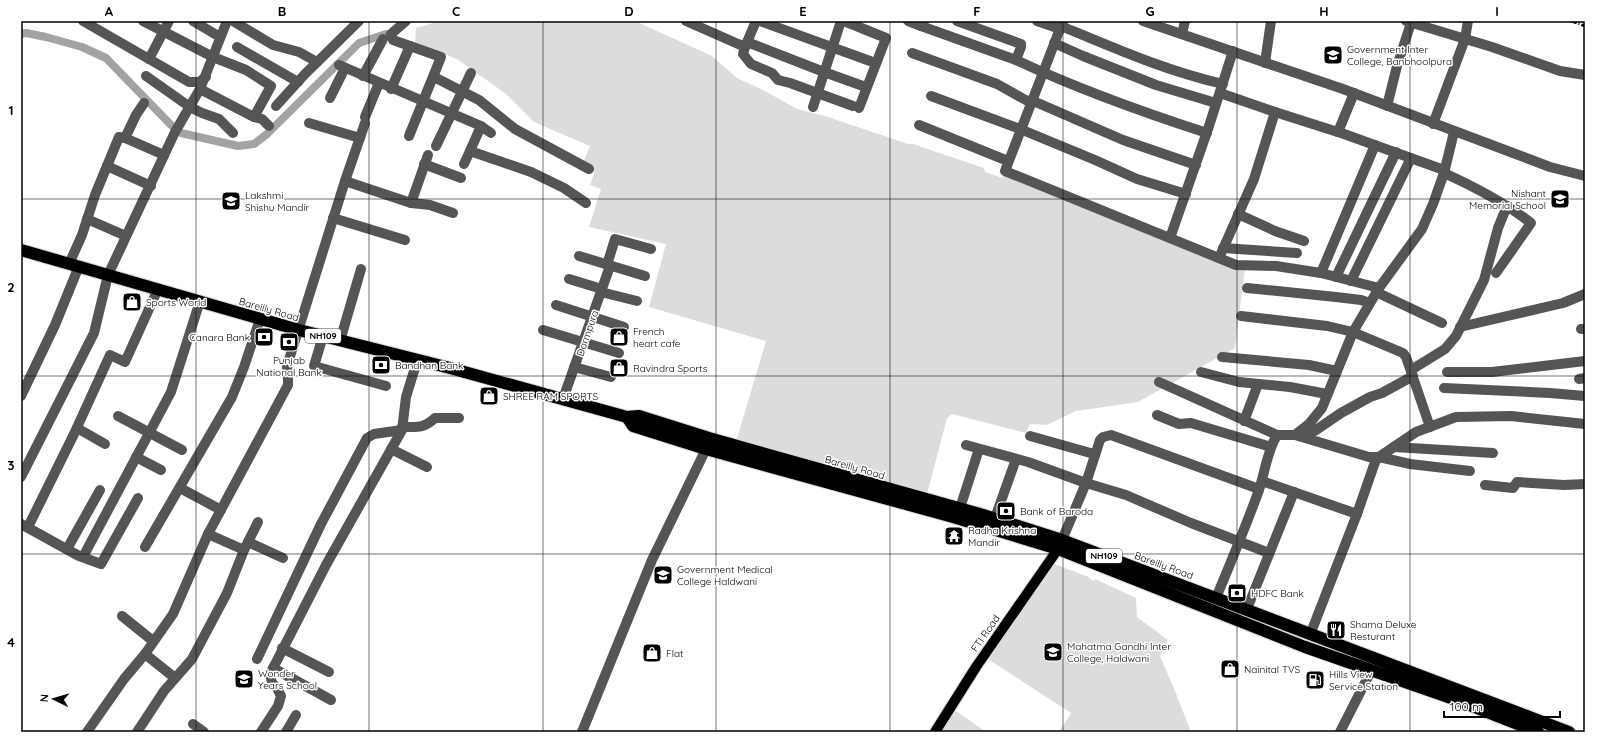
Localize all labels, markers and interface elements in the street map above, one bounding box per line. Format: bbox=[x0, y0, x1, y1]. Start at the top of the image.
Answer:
text: A bbox=[105, 3, 114, 19]
text: B bbox=[278, 3, 286, 19]
text: C bbox=[452, 3, 460, 19]
text: D bbox=[624, 3, 634, 19]
text: E bbox=[799, 3, 807, 19]
text: F bbox=[973, 3, 981, 19]
text: G bbox=[1145, 3, 1155, 19]
text: H bbox=[1319, 3, 1329, 19]
text: I bbox=[1495, 3, 1499, 19]
place label: Government Inter College, Banbhoolpura bbox=[1347, 43, 1452, 68]
school or university icon: Government Inter College, Banbhoolpura bbox=[1322, 44, 1344, 66]
text: 1 bbox=[8, 102, 14, 118]
place label: Nishant Memorial School bbox=[1469, 187, 1547, 212]
school or university icon: Nishant Memorial School bbox=[1549, 188, 1571, 210]
place label: Lakshmi Shishu Mandir bbox=[245, 189, 310, 214]
school or university icon: Lakshmi Shishu Mandir bbox=[220, 190, 242, 212]
text: 2 bbox=[7, 279, 15, 295]
shop icon: Sports World bbox=[121, 291, 143, 313]
street label: Bareilly Road bbox=[237, 295, 300, 324]
place label: Sports World bbox=[146, 296, 206, 309]
street label: Darmpura bbox=[574, 308, 601, 358]
place label: French heart cafe bbox=[633, 325, 681, 350]
bank icon: Canara Bank bbox=[253, 326, 275, 348]
shop icon: French heart cafe bbox=[608, 326, 630, 348]
road number: NH109 bbox=[305, 329, 341, 343]
place label: Canara Bank bbox=[189, 331, 250, 344]
bank icon: Punjab National Bank bbox=[278, 331, 300, 353]
place label: Punjab National Bank bbox=[256, 354, 322, 379]
bank icon: Bandhan Bank bbox=[370, 354, 392, 376]
shop icon: Ravindra Sports bbox=[608, 357, 630, 379]
place label: Bandhan Bank bbox=[395, 359, 463, 372]
place label: Ravindra Sports bbox=[633, 362, 708, 375]
shop icon: SHREE RAM SPORTS bbox=[478, 385, 500, 407]
place label: SHREE RAM SPORTS bbox=[503, 390, 599, 403]
street label: Bareilly Road bbox=[823, 453, 886, 482]
text: 3 bbox=[8, 457, 15, 473]
bank icon: Bank of Baroda bbox=[995, 500, 1017, 522]
place label: Bank of Baroda bbox=[1020, 505, 1093, 518]
place label: Radha Krishna Mandir bbox=[968, 524, 1036, 549]
temple icon: Radha Krishna Mandir bbox=[943, 525, 965, 547]
road number: NH109 bbox=[1086, 549, 1122, 563]
street label: Bareilly Road bbox=[1133, 549, 1195, 582]
place label: Government Medical College Haldwani bbox=[677, 563, 773, 588]
school or university icon: Government Medical College Haldwani bbox=[652, 564, 674, 586]
bank icon: HDFC Bank bbox=[1226, 582, 1248, 604]
place label: HDFC Bank bbox=[1251, 587, 1304, 600]
street label: FTI Road bbox=[968, 612, 1003, 654]
place label: Shama Deluxe Resturant bbox=[1350, 618, 1417, 643]
restaurant icon: Shama Deluxe Resturant bbox=[1325, 619, 1347, 641]
text: 4 bbox=[7, 634, 15, 650]
place label: Mahatma Gandhi Inter College, Haldwani bbox=[1067, 640, 1171, 665]
school or university icon: Mahatma Gandhi Inter College, Haldwani bbox=[1042, 641, 1064, 663]
shop icon: Flat bbox=[641, 642, 663, 664]
place label: Flat bbox=[666, 647, 684, 660]
shop icon: Nainital TVS bbox=[1219, 658, 1241, 680]
place label: Nainital TVS bbox=[1244, 663, 1301, 676]
place label: Wonder Years School bbox=[258, 667, 317, 692]
school or university icon: Wonder Years School bbox=[233, 668, 255, 690]
place label: Hills View Service Station bbox=[1329, 668, 1398, 693]
fuel station icon: Hills View Service Station bbox=[1304, 669, 1326, 691]
north arrow bbox=[34, 679, 74, 719]
text: N bbox=[37, 693, 51, 703]
scale bar bbox=[1444, 693, 1560, 719]
text: 100 m bbox=[1450, 699, 1483, 714]

